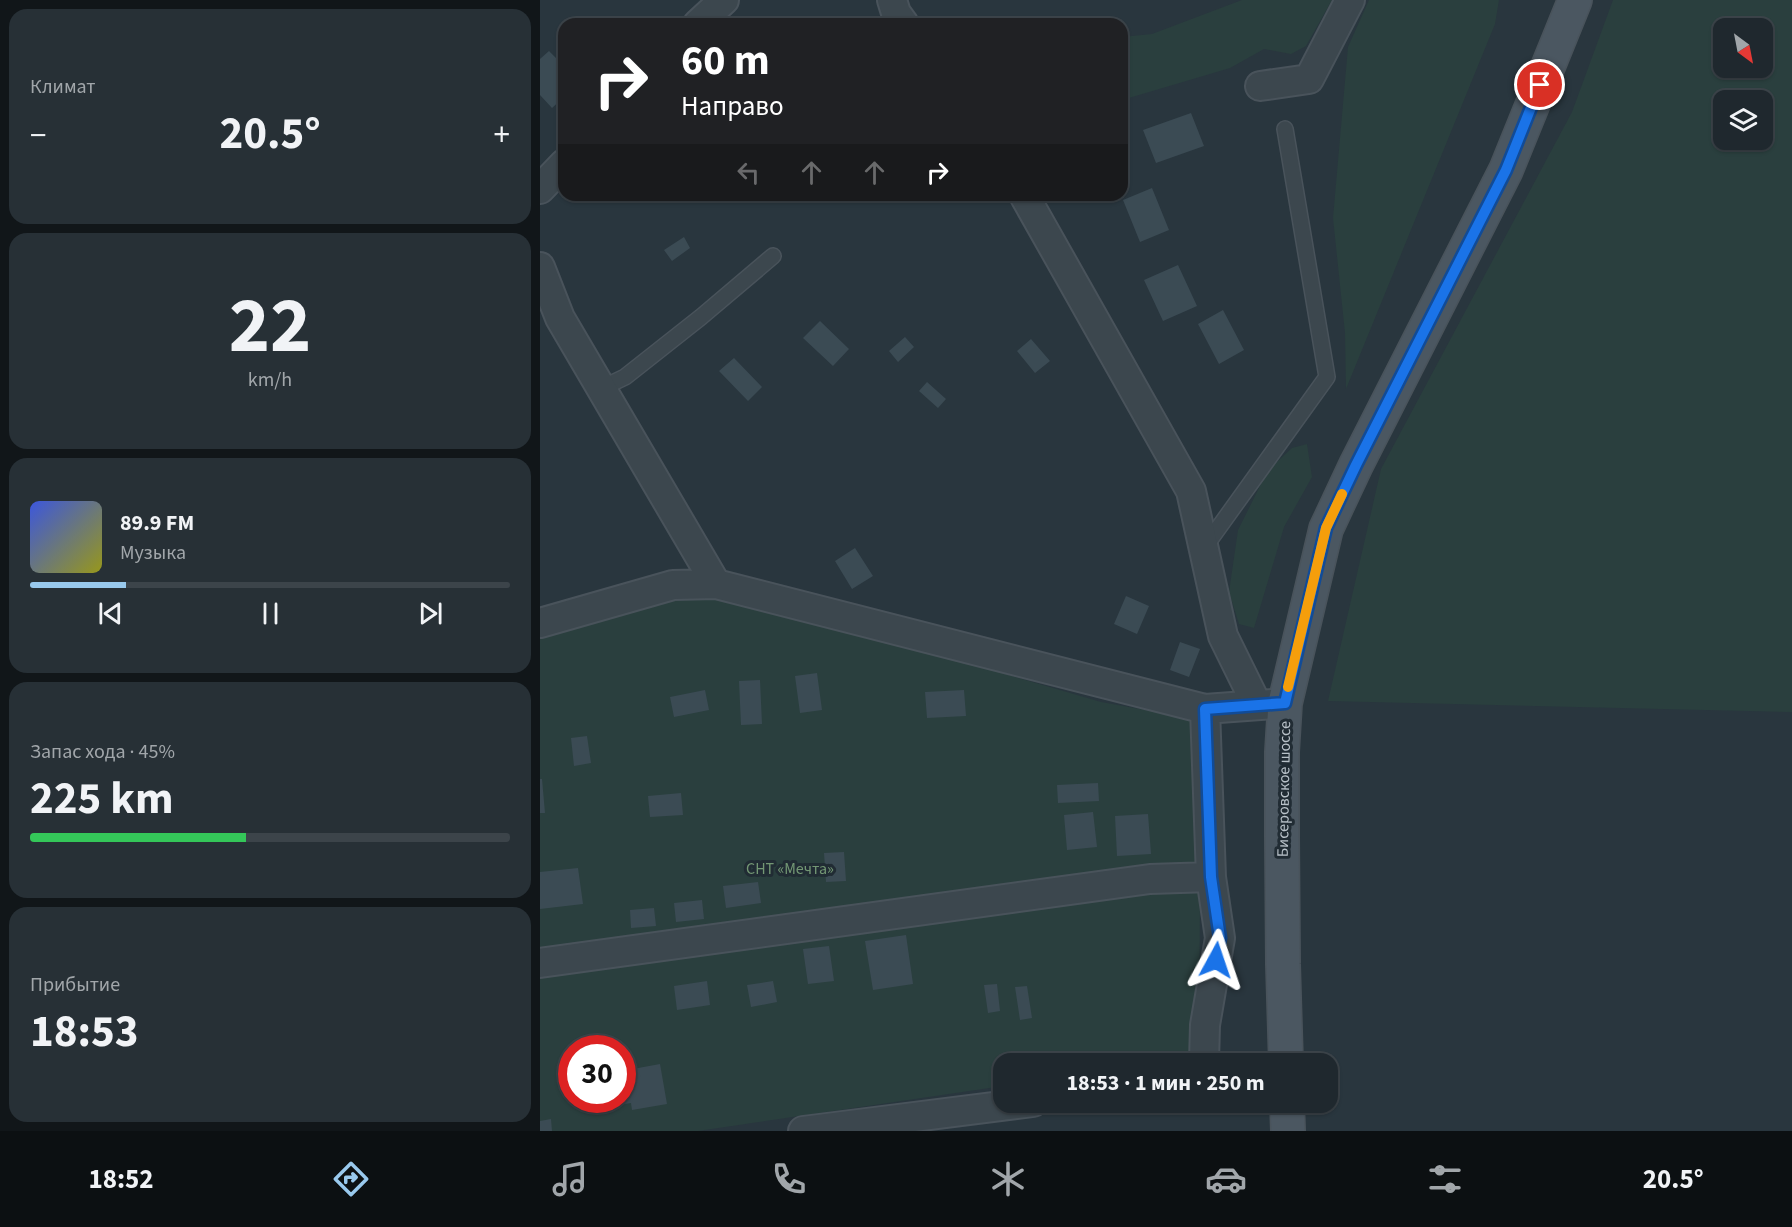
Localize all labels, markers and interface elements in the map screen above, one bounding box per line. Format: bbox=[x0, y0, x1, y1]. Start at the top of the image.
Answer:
north arrow bbox=[1713, 18, 1773, 78]
map controls bbox=[1713, 18, 1773, 150]
text: 60 m bbox=[681, 31, 770, 91]
icon: right bbox=[582, 42, 660, 120]
pin bbox=[1514, 59, 1565, 110]
icon: arrive bbox=[1523, 68, 1556, 101]
text: Климат bbox=[30, 73, 96, 101]
text: Направо bbox=[681, 87, 784, 126]
button: layers bbox=[1713, 90, 1773, 150]
text: 20.5° bbox=[219, 102, 321, 166]
text: − bbox=[30, 112, 46, 159]
text: + bbox=[494, 112, 510, 159]
icon: left bbox=[732, 156, 765, 189]
icon: ahead bbox=[795, 156, 828, 189]
icon: ahead bbox=[858, 156, 891, 189]
icon: right bbox=[921, 156, 954, 189]
text: 22 bbox=[229, 271, 311, 382]
text: km/h bbox=[248, 366, 292, 394]
text: 89.9 FM bbox=[120, 507, 194, 539]
text: Музыка bbox=[120, 539, 186, 567]
icon: previous bbox=[94, 597, 127, 630]
icon: pause bbox=[254, 597, 287, 630]
icon: next bbox=[414, 597, 447, 630]
street label: Бисеровское шоссе bbox=[1272, 721, 1296, 857]
text: Запас хода · 45% bbox=[30, 738, 175, 766]
text: 225 km bbox=[30, 767, 174, 831]
park label: СНТ «Мечта» bbox=[746, 858, 834, 880]
position arrow bbox=[1184, 928, 1248, 992]
text: Прибытие bbox=[30, 971, 120, 999]
text: 18:53 bbox=[30, 1000, 139, 1064]
speed limit sign: 30 bbox=[558, 1035, 636, 1113]
text: 18:53 · 1 мин · 250 m bbox=[1066, 1067, 1265, 1099]
icon: directions bbox=[330, 1158, 372, 1200]
icon: music bbox=[549, 1158, 591, 1200]
icon: phone bbox=[768, 1158, 810, 1200]
icon: climate bbox=[987, 1158, 1029, 1200]
icon: car bbox=[1205, 1158, 1247, 1200]
icon: filters bbox=[1424, 1158, 1466, 1200]
text: 18:52 bbox=[88, 1160, 154, 1199]
text: 20.5° bbox=[1643, 1160, 1704, 1199]

